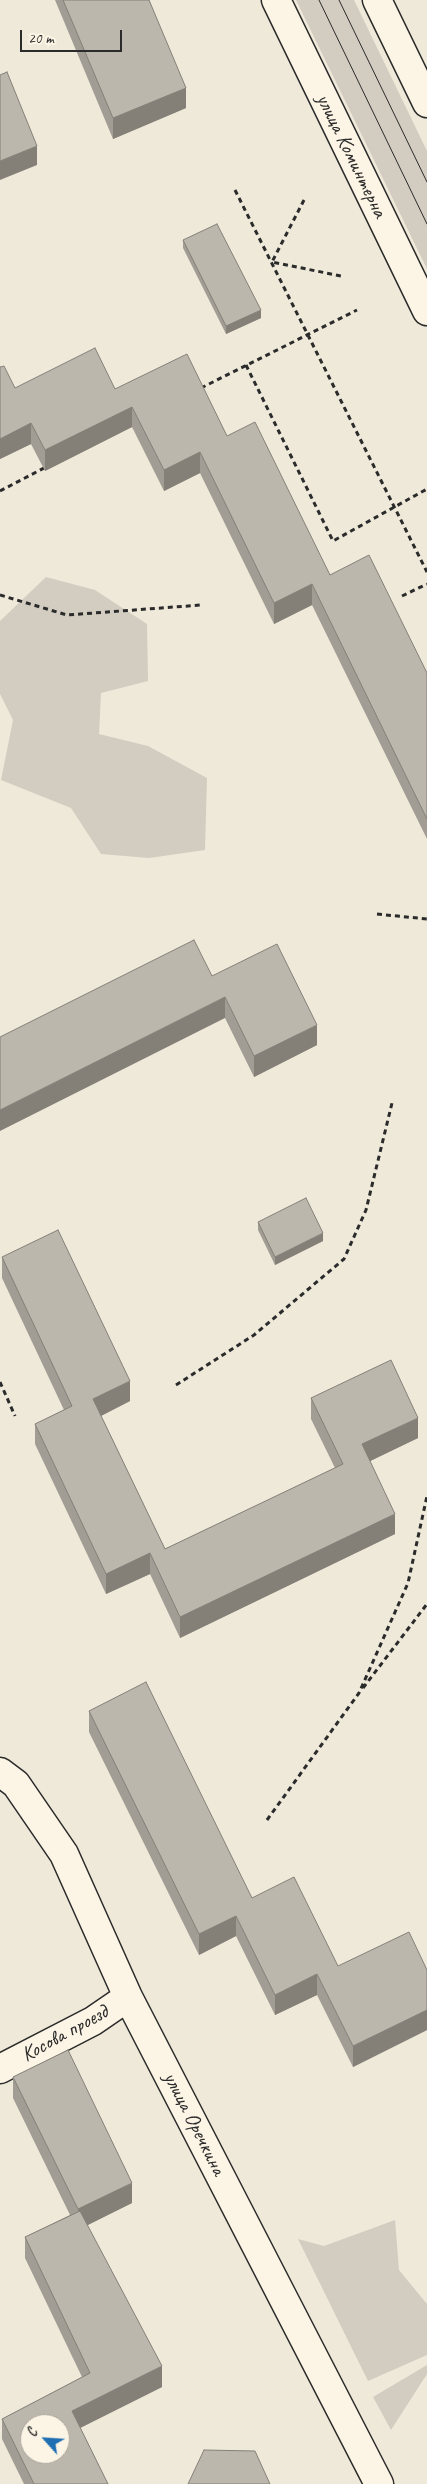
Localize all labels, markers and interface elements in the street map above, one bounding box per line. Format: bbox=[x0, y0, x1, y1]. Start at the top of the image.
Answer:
scale bar bbox=[22, 20, 125, 52]
text: 20 m bbox=[28, 29, 54, 48]
street label: улица Коминтерна bbox=[310, 90, 392, 222]
street label: Косова проезд bbox=[17, 2000, 113, 2068]
street label: улица Оречкина bbox=[157, 2068, 231, 2180]
north arrow bbox=[20, 2414, 70, 2464]
text: С bbox=[23, 2426, 41, 2439]

